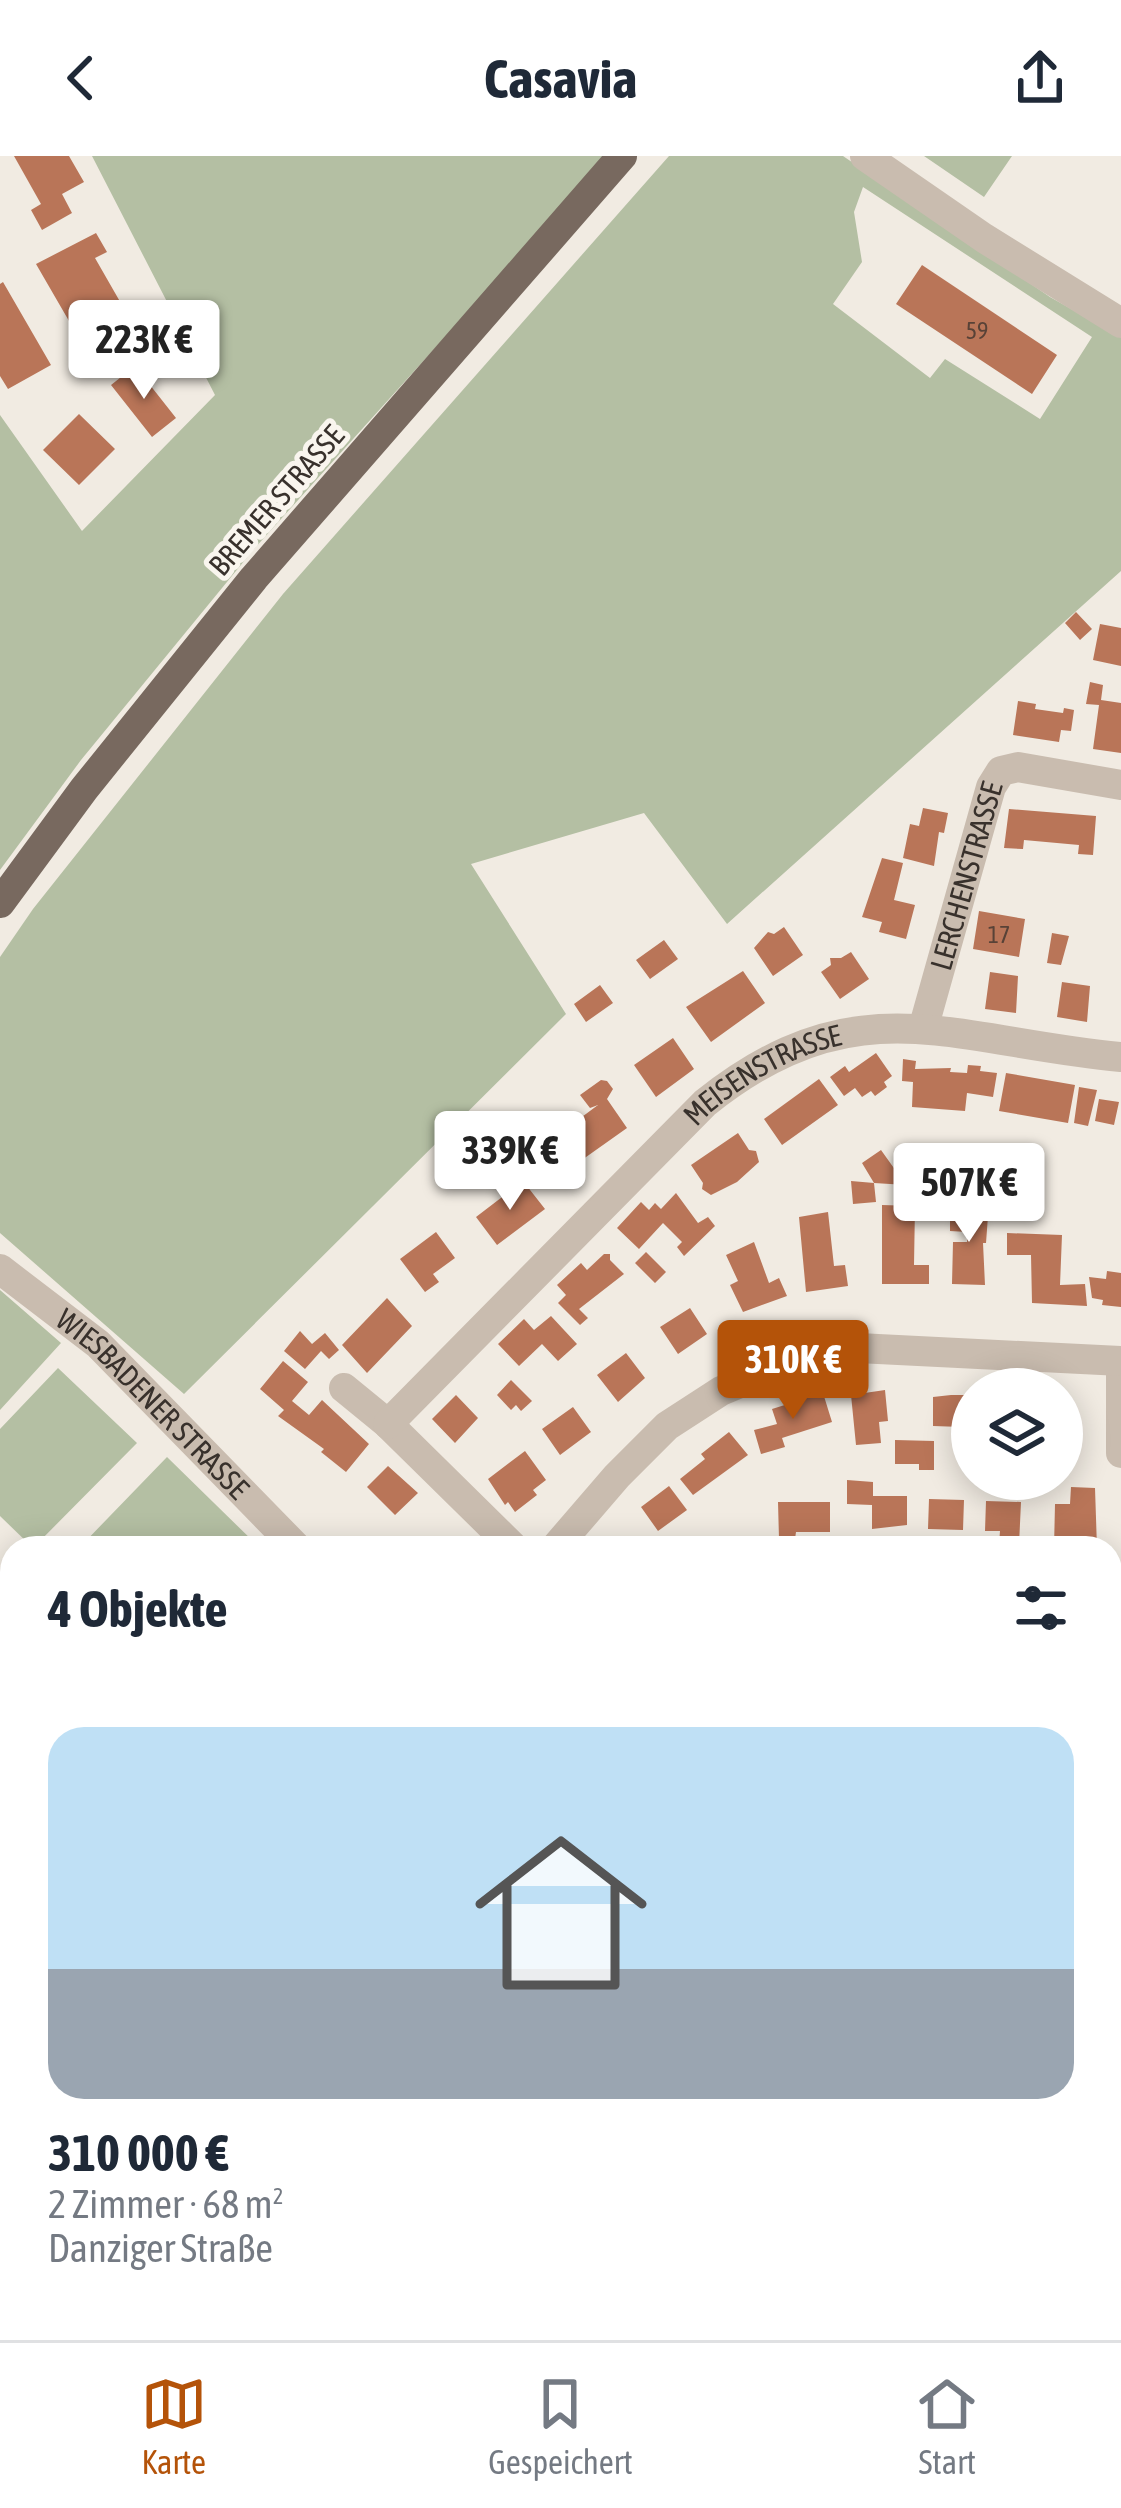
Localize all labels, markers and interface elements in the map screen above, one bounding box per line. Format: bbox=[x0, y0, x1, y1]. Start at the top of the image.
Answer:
icon: back bbox=[48, 45, 114, 111]
icon: share bbox=[1007, 45, 1073, 111]
text: Casavia bbox=[484, 48, 637, 109]
pin: 223K € bbox=[46, 300, 242, 402]
text: 223K € bbox=[96, 317, 193, 361]
house number: 59 bbox=[966, 317, 988, 344]
street label: BREMER STRASSE bbox=[202, 418, 350, 582]
street label: LERCHENSTRASSE bbox=[923, 778, 1009, 974]
house number: 17 bbox=[988, 921, 1010, 948]
street label: MEISENSTRASSE bbox=[676, 1017, 845, 1132]
pin: 339K € bbox=[412, 1111, 608, 1213]
text: 339K € bbox=[462, 1128, 559, 1172]
pin: 507K € bbox=[871, 1143, 1067, 1245]
text: 507K € bbox=[921, 1160, 1018, 1204]
street label: WIESBADENER STRASSE bbox=[50, 1302, 256, 1505]
pin: 310K € bbox=[695, 1320, 891, 1422]
text: 310K € bbox=[745, 1337, 842, 1381]
map controls bbox=[951, 1368, 1083, 1500]
button: layers bbox=[951, 1368, 1083, 1500]
icon: filters bbox=[1008, 1575, 1074, 1641]
text: 4 Objekte bbox=[48, 1579, 228, 1638]
icon: home bbox=[453, 1805, 669, 2021]
text: 310 000 € bbox=[48, 2123, 229, 2182]
text: 2 Zimmer · 68 m² bbox=[48, 2182, 284, 2226]
text: Danziger Straße bbox=[48, 2226, 273, 2270]
tab: Karte bbox=[141, 2371, 207, 2481]
tab: Gespeichert bbox=[488, 2371, 633, 2481]
tab: Start bbox=[914, 2371, 980, 2481]

